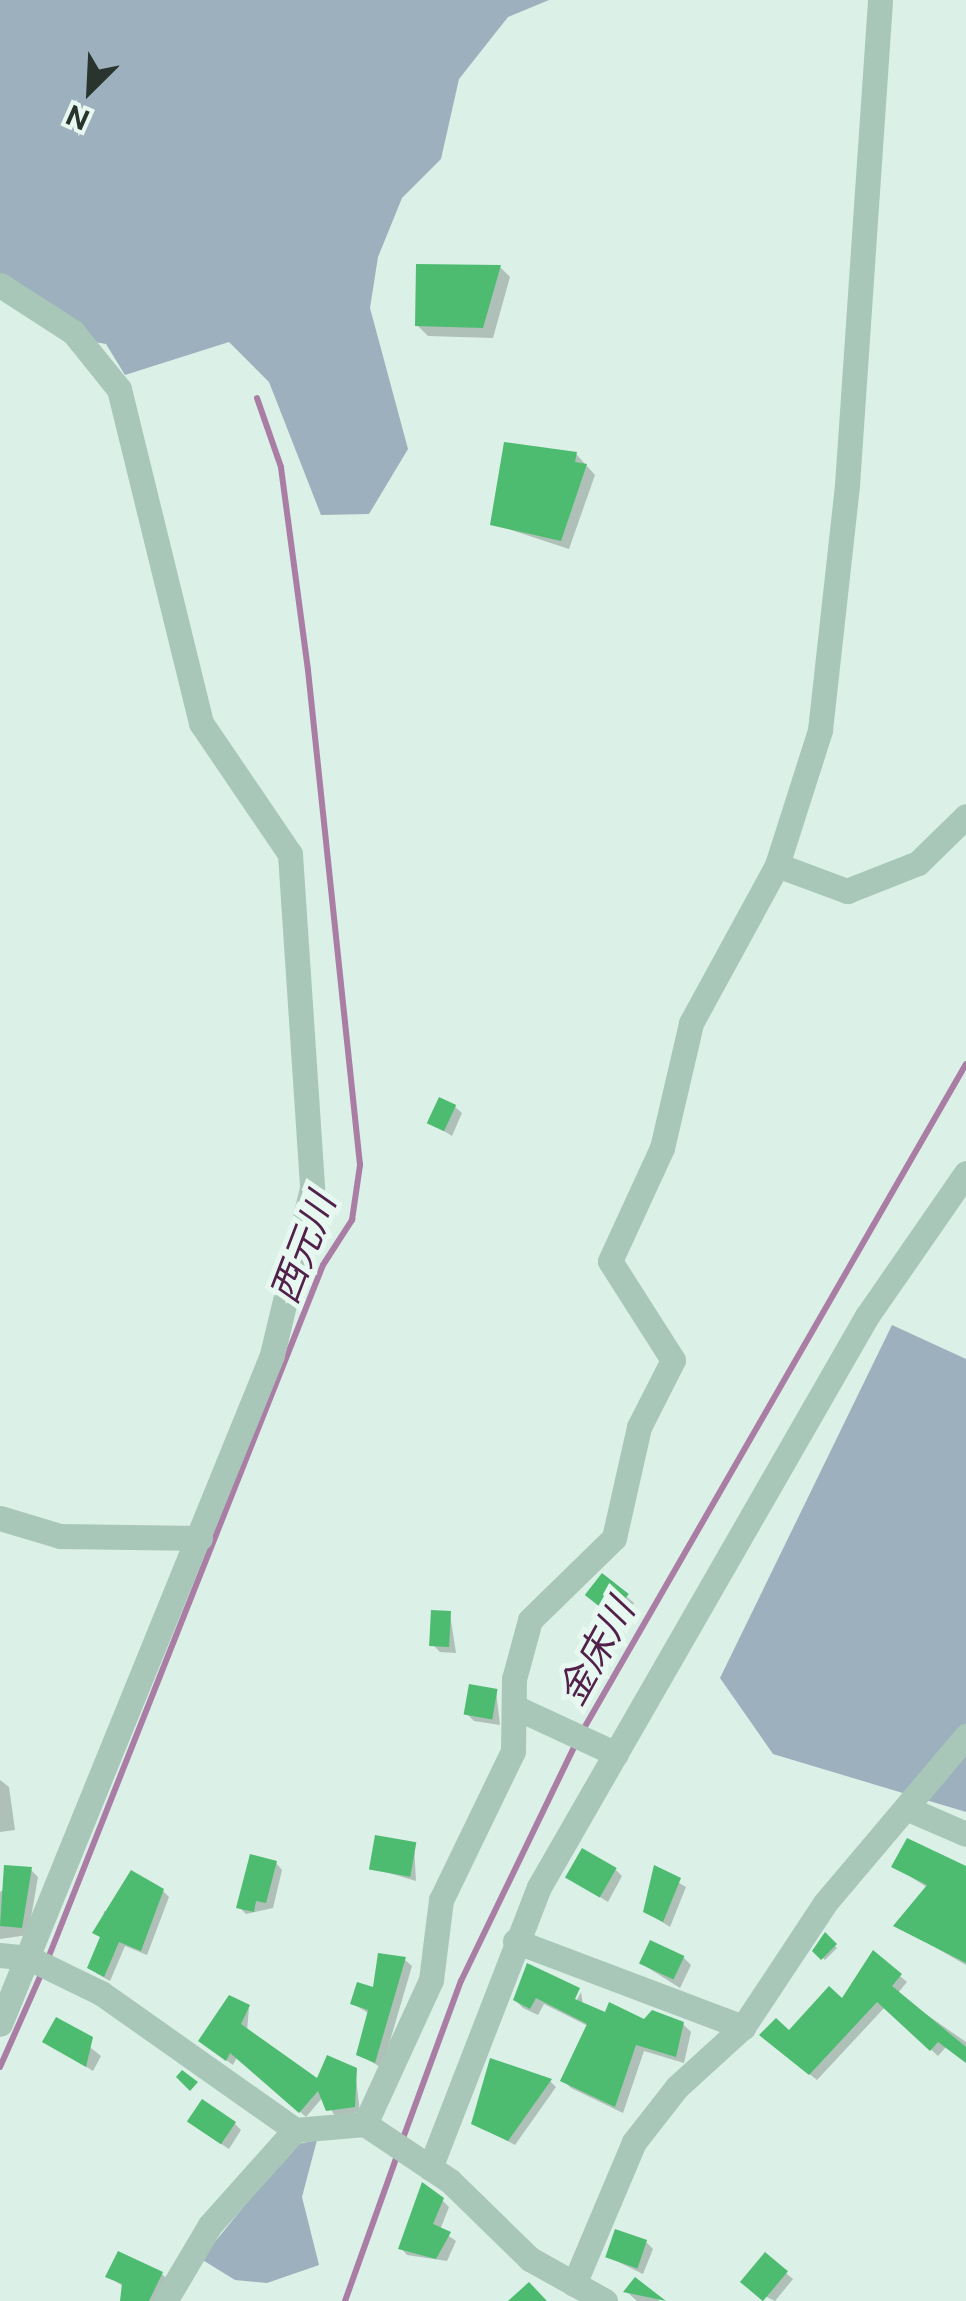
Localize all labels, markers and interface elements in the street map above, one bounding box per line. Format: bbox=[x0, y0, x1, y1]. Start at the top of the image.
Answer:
north arrow bbox=[40, 40, 140, 140]
text: N bbox=[61, 98, 94, 137]
water label: 西元川 bbox=[261, 1187, 345, 1309]
water label: 金床川 bbox=[548, 1591, 644, 1713]

